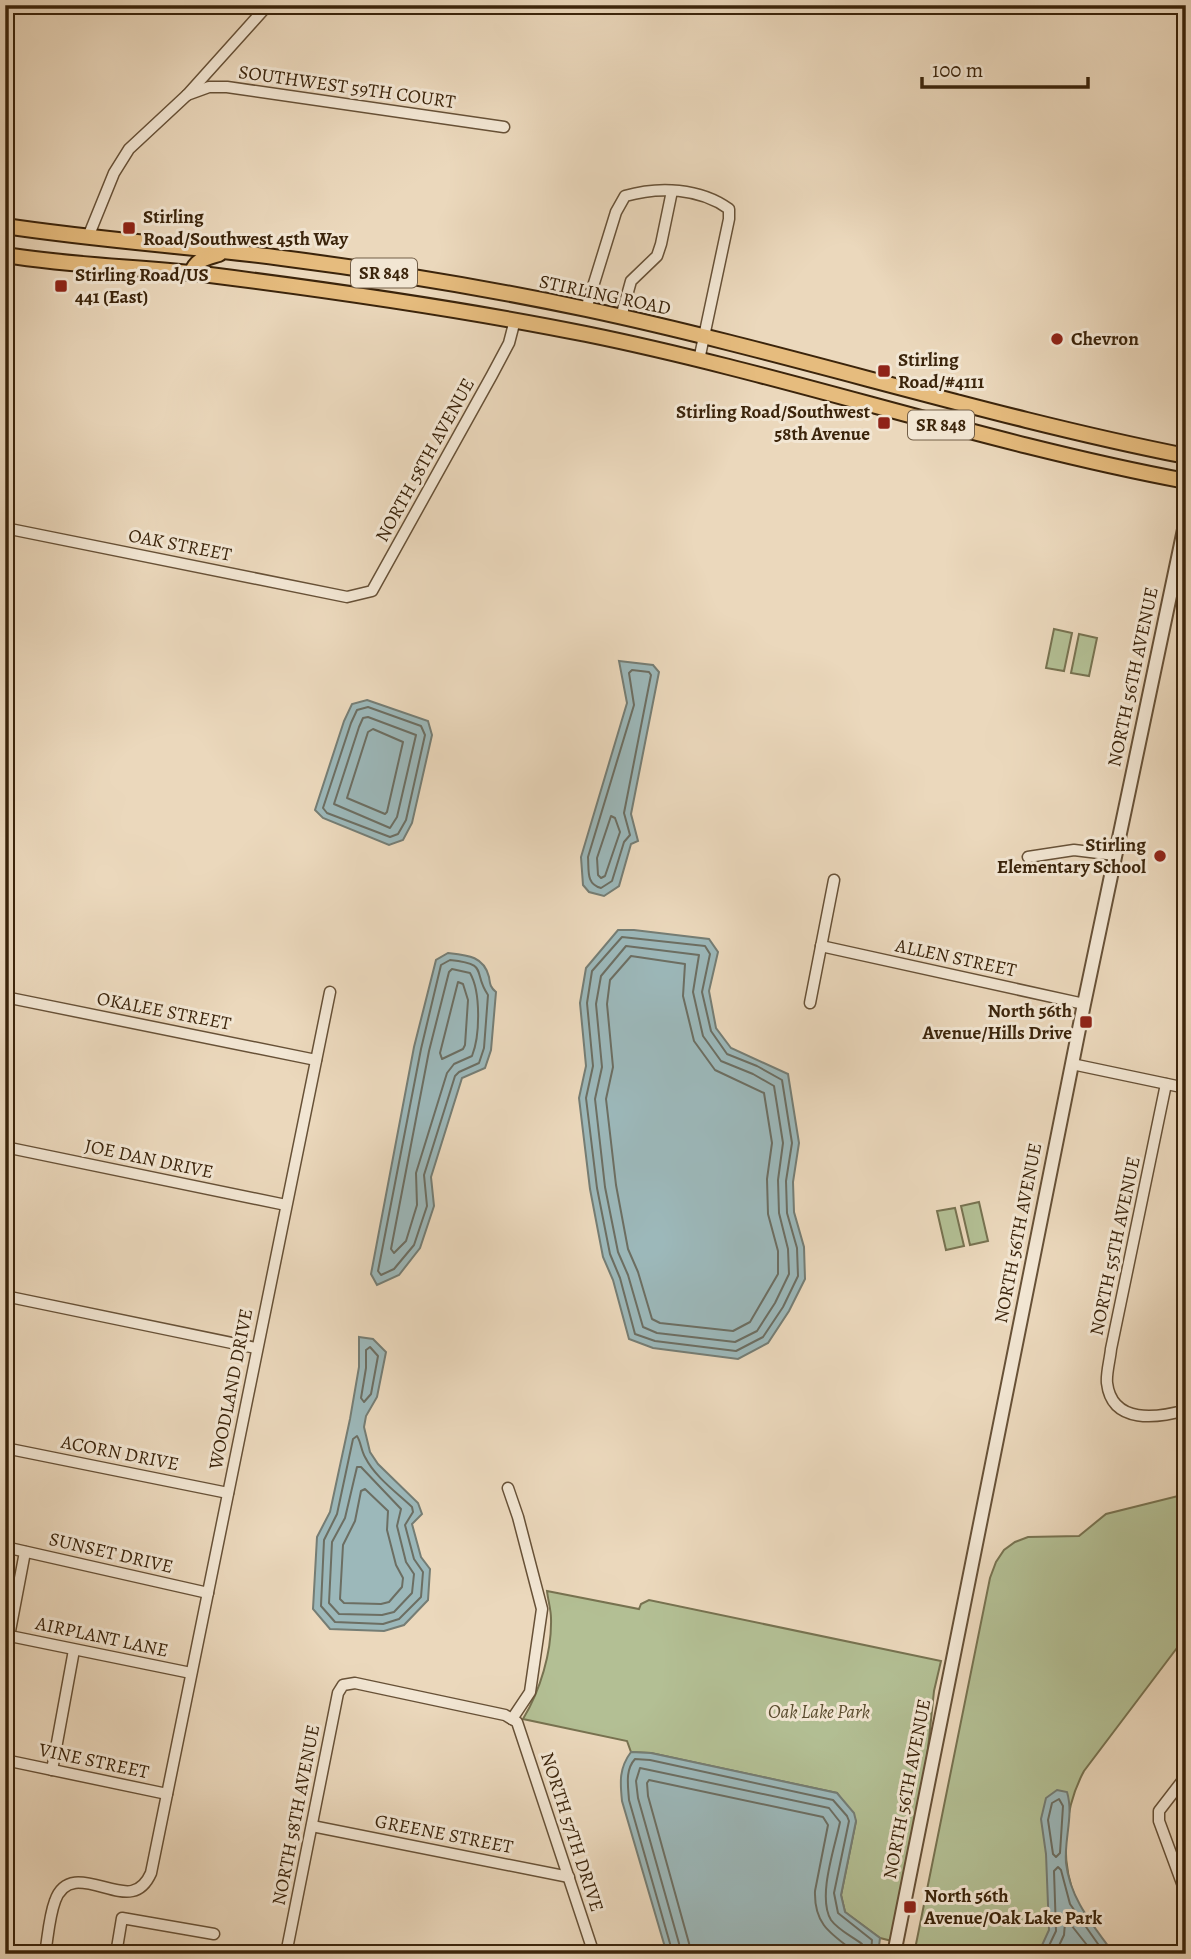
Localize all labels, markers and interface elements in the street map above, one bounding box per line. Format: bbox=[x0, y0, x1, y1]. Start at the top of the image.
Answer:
scale bar bbox=[922, 46, 1088, 90]
text: 100 m bbox=[932, 56, 983, 84]
street label: SOUTHWEST 59TH COURT bbox=[237, 59, 458, 115]
place label: Stirling Road/Southwest 45th Way bbox=[143, 204, 349, 252]
marker: Stirling Road/Southwest 45th Way bbox=[121, 220, 137, 236]
road number: SR 848 bbox=[351, 258, 417, 288]
place label: Stirling Road/US 441 (East) bbox=[75, 262, 209, 310]
street label: STIRLING ROAD bbox=[537, 268, 673, 322]
marker: Stirling Road/US 441 (East) bbox=[53, 278, 69, 294]
place label: Chevron bbox=[1071, 326, 1139, 352]
marker: Chevron bbox=[1049, 331, 1065, 347]
place label: Stirling Road/#4111 bbox=[898, 347, 985, 395]
marker: Stirling Road/#4111 bbox=[876, 363, 892, 379]
street label: NORTH 58TH AVENUE bbox=[369, 373, 481, 547]
place label: Stirling Road/Southwest 58th Avenue bbox=[676, 399, 871, 447]
road number: SR 848 bbox=[908, 410, 974, 440]
marker: Stirling Road/Southwest 58th Avenue bbox=[876, 415, 892, 431]
street label: OAK STREET bbox=[126, 522, 234, 568]
street label: NORTH 56TH AVENUE bbox=[1101, 585, 1165, 769]
place label: Stirling Elementary School bbox=[997, 832, 1146, 880]
marker: Stirling Elementary School bbox=[1152, 848, 1168, 864]
street label: ALLEN STREET bbox=[892, 932, 1020, 984]
street label: OKALEE STREET bbox=[95, 985, 234, 1037]
place label: North 56th Avenue/Hills Drive bbox=[922, 998, 1072, 1046]
marker: North 56th Avenue/Hills Drive bbox=[1078, 1014, 1094, 1030]
street label: JOE DAN DRIVE bbox=[82, 1133, 216, 1185]
street label: NORTH 56TH AVENUE bbox=[988, 1141, 1048, 1325]
street label: NORTH 55TH AVENUE bbox=[1083, 1154, 1147, 1338]
street label: WOODLAND DRIVE bbox=[202, 1306, 259, 1473]
street label: ACORN DRIVE bbox=[58, 1429, 181, 1477]
street label: SUNSET DRIVE bbox=[46, 1526, 176, 1580]
street label: AIRPLANT LANE bbox=[32, 1610, 171, 1664]
street label: NORTH 56TH AVENUE bbox=[877, 1697, 937, 1881]
park label: Oak Lake Park bbox=[768, 1699, 870, 1725]
street label: NORTH 58TH AVENUE bbox=[266, 1722, 326, 1908]
street label: VINE STREET bbox=[36, 1736, 152, 1785]
street label: NORTH 57TH DRIVE bbox=[534, 1749, 610, 1915]
street label: GREENE STREET bbox=[373, 1808, 516, 1860]
place label: North 56th Avenue/Oak Lake Park bbox=[923, 1883, 1102, 1931]
marker: North 56th Avenue/Oak Lake Park bbox=[902, 1899, 918, 1915]

